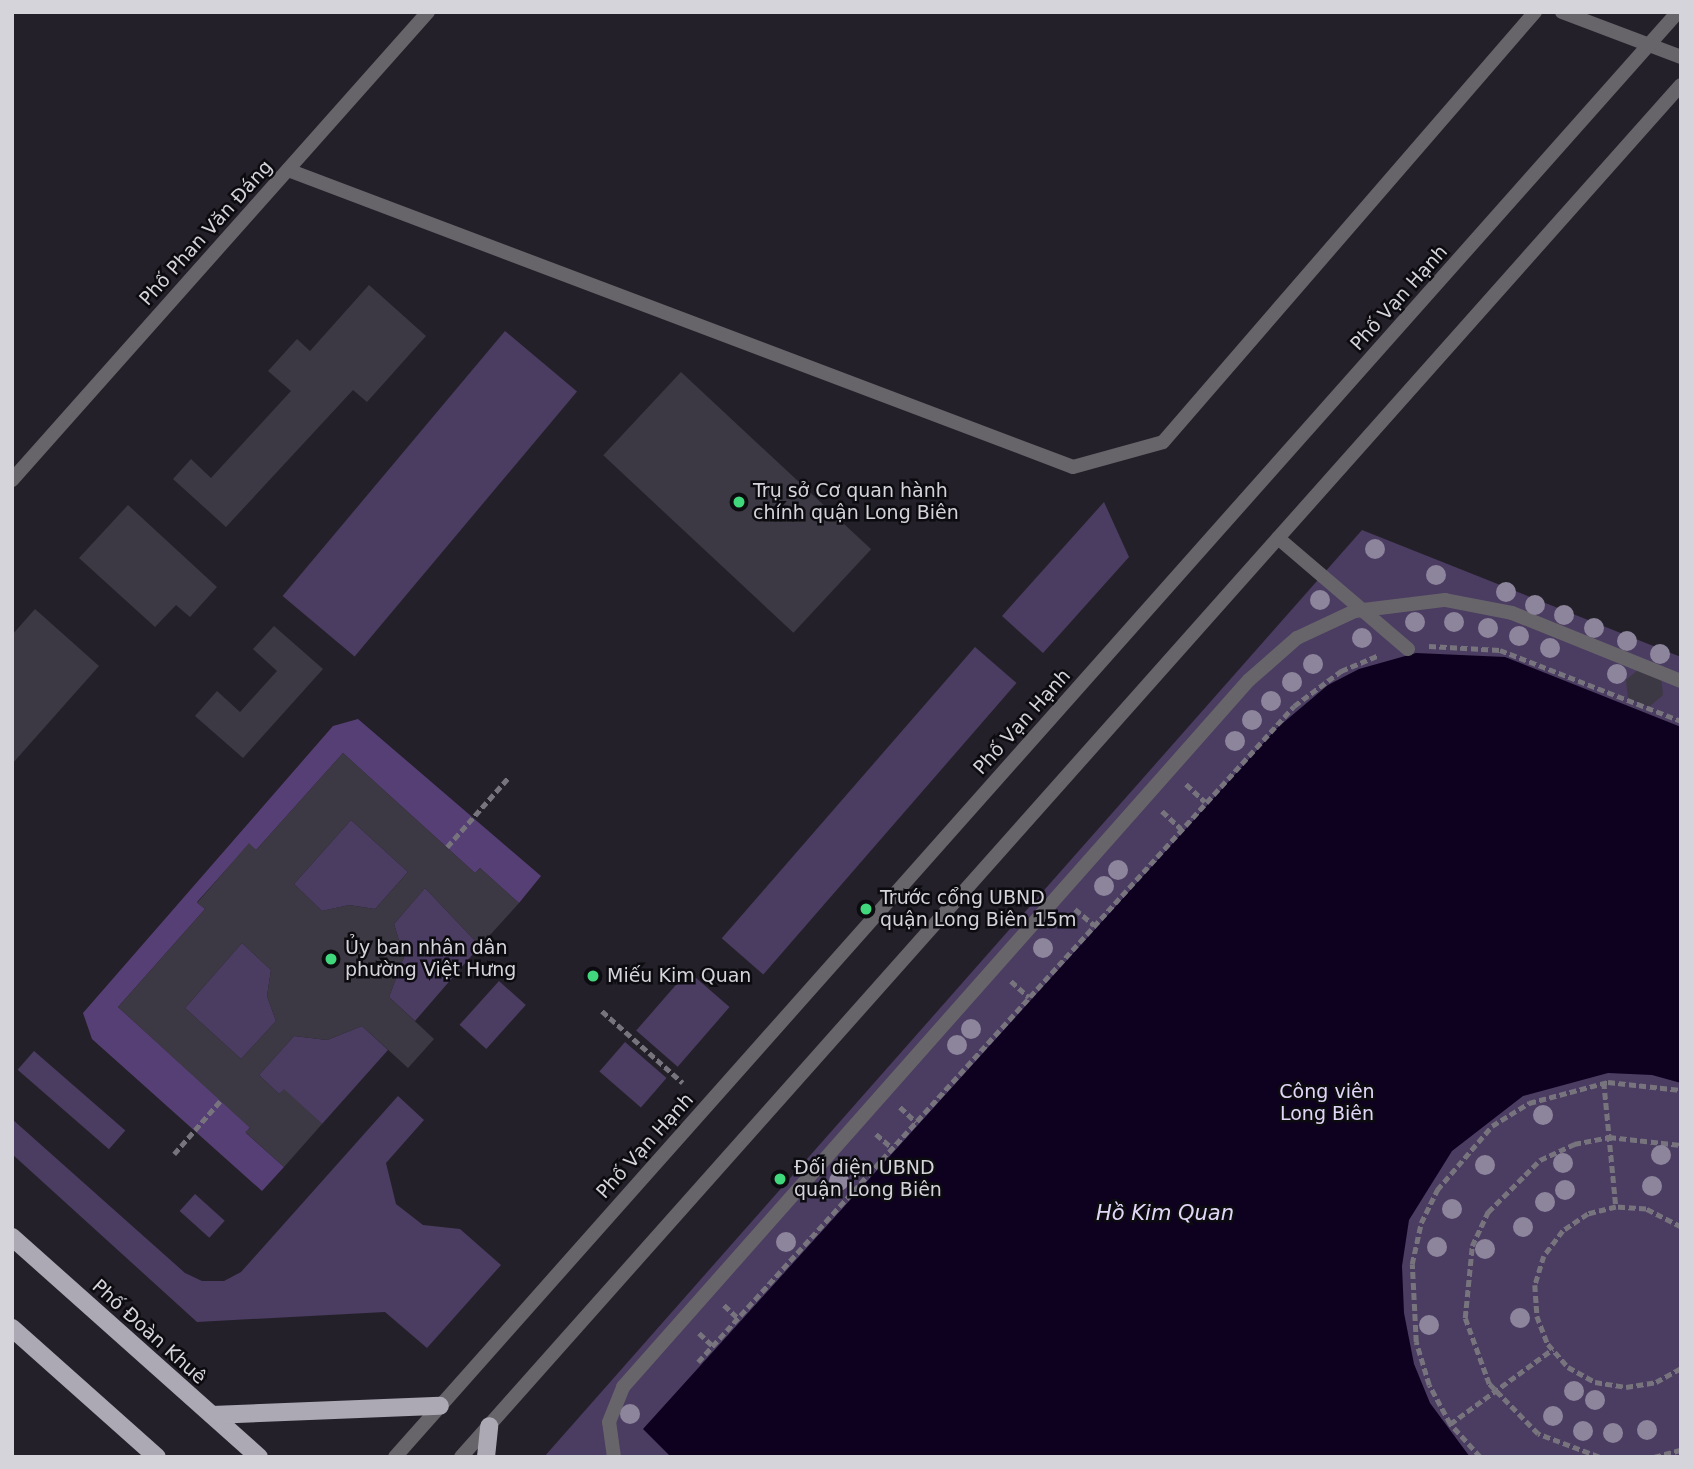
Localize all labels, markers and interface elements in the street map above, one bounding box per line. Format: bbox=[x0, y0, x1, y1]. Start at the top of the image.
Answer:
street label: Phố Phan Văn Đáng bbox=[135, 156, 277, 310]
street label: Phố Vạn Hạnh bbox=[1346, 241, 1452, 355]
place label: Trụ sở Cơ quan hành chính quận Long Biên bbox=[753, 480, 959, 524]
marker: Trụ sở Cơ quan hành chính quận Long Biên bbox=[731, 494, 747, 510]
street label: Phố Vạn Hạnh bbox=[969, 665, 1075, 779]
place label: Trước cổng UBND quận Long Biên 15m bbox=[880, 887, 1077, 931]
marker: Trước cổng UBND quận Long Biên 15m bbox=[858, 901, 874, 917]
place label: Ủy ban nhân dân phường Việt Hưng bbox=[345, 937, 516, 981]
marker: Ủy ban nhân dân phường Việt Hưng bbox=[323, 951, 339, 967]
place label: Miếu Kim Quan bbox=[607, 965, 751, 987]
marker: Miếu Kim Quan bbox=[585, 968, 601, 984]
park label: Công viên Long Biên bbox=[1279, 1081, 1375, 1125]
street label: Phố Vạn Hạnh bbox=[592, 1089, 698, 1203]
place label: Đối diện UBND quận Long Biên bbox=[794, 1157, 942, 1201]
marker: Đối diện UBND quận Long Biên bbox=[772, 1171, 788, 1187]
water label: Hồ Kim Quan bbox=[1096, 1200, 1234, 1226]
street label: Phố Đoàn Khuê bbox=[87, 1275, 211, 1389]

